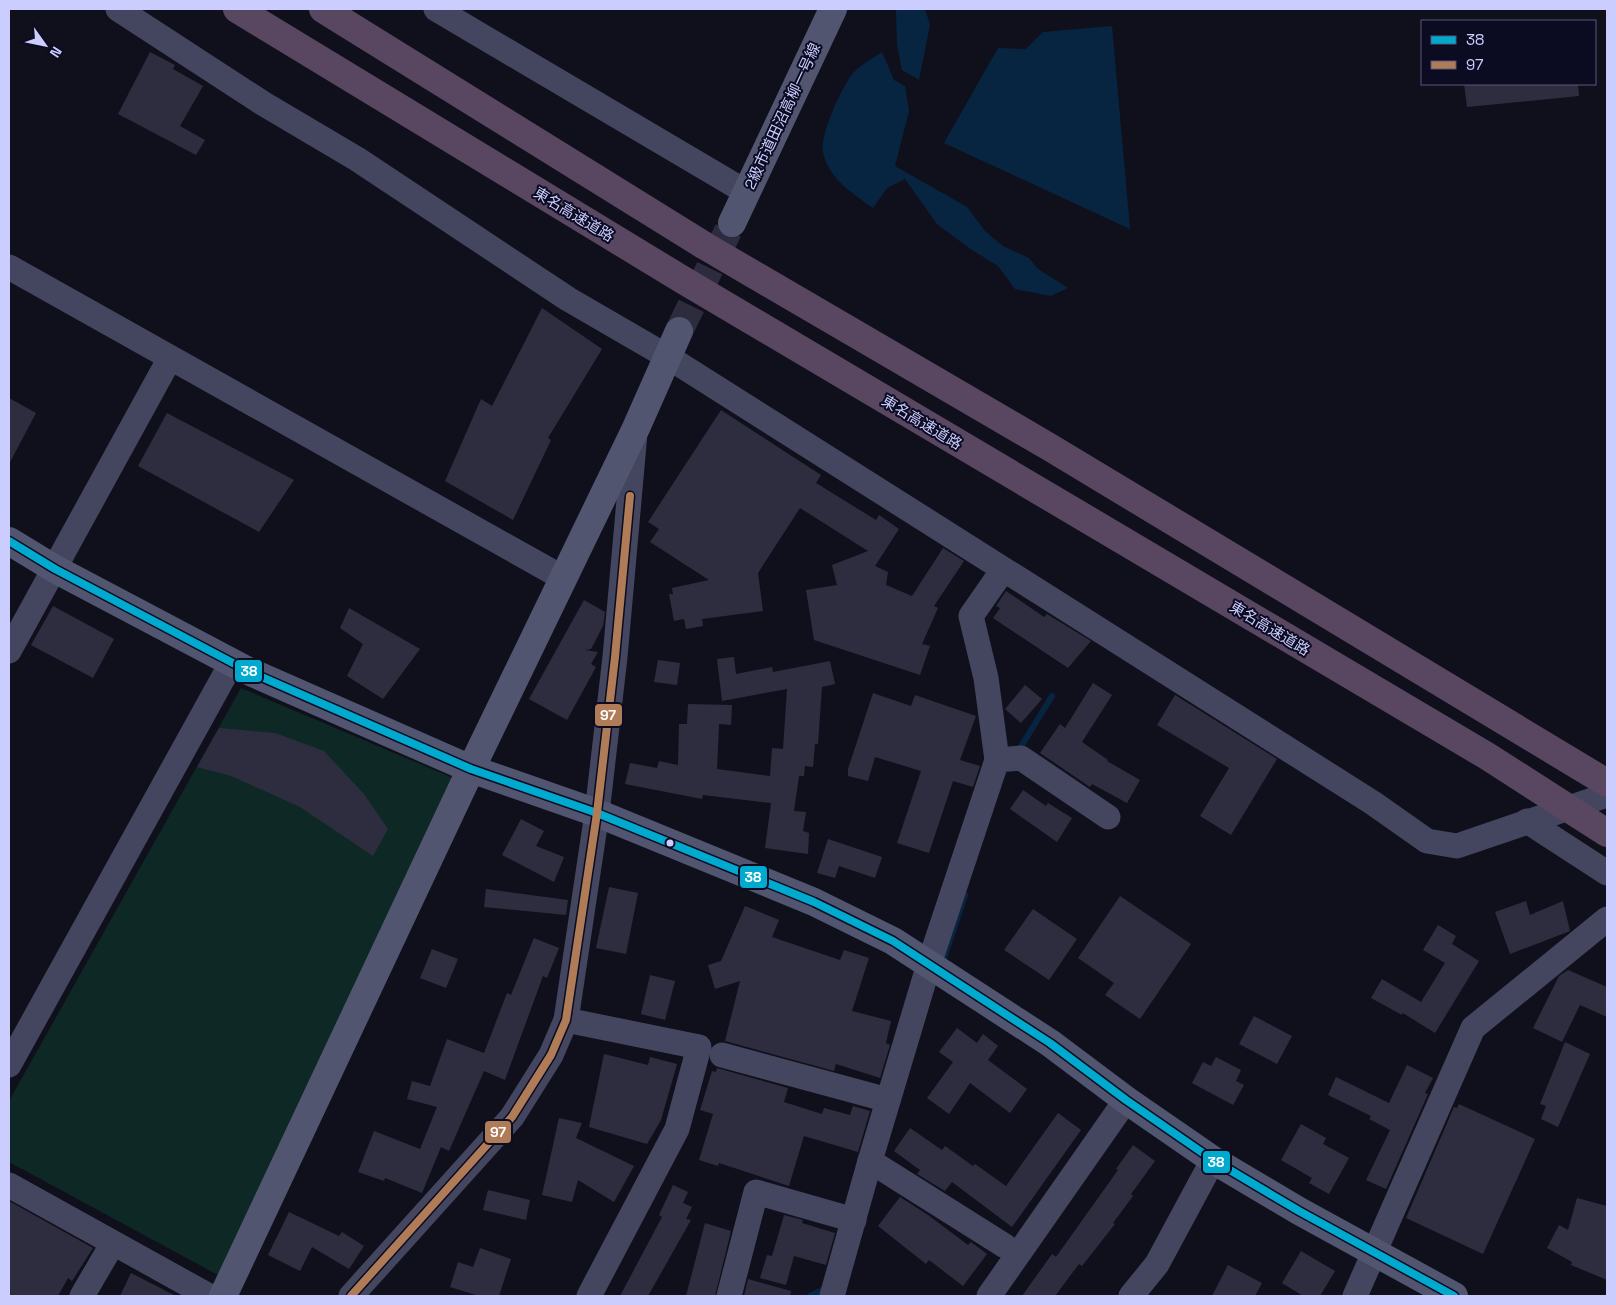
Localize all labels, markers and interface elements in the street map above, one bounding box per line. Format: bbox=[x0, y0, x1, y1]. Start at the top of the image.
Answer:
north arrow bbox=[20, 20, 70, 70]
legend bbox=[1421, 20, 1596, 85]
text: 38 bbox=[1466, 30, 1484, 49]
street label: 2級市道田沼高柳一号線 bbox=[740, 40, 824, 192]
text: N bbox=[46, 43, 66, 61]
text: 97 bbox=[1466, 55, 1483, 74]
street label: 東名高速道路 bbox=[531, 183, 617, 245]
street label: 東名高速道路 bbox=[879, 391, 965, 453]
street label: 東名高速道路 bbox=[1227, 597, 1313, 659]
line badge: 38 bbox=[234, 659, 263, 683]
text: 38 bbox=[241, 662, 258, 680]
line badge: 97 bbox=[594, 703, 623, 727]
text: 97 bbox=[600, 706, 616, 724]
unlabelled marker bbox=[665, 838, 675, 848]
line badge: 38 bbox=[739, 865, 768, 889]
text: 38 bbox=[745, 868, 762, 886]
line badge: 97 bbox=[484, 1120, 512, 1144]
text: 97 bbox=[490, 1123, 506, 1141]
line badge: 38 bbox=[1202, 1150, 1231, 1174]
text: 38 bbox=[1208, 1153, 1225, 1171]

